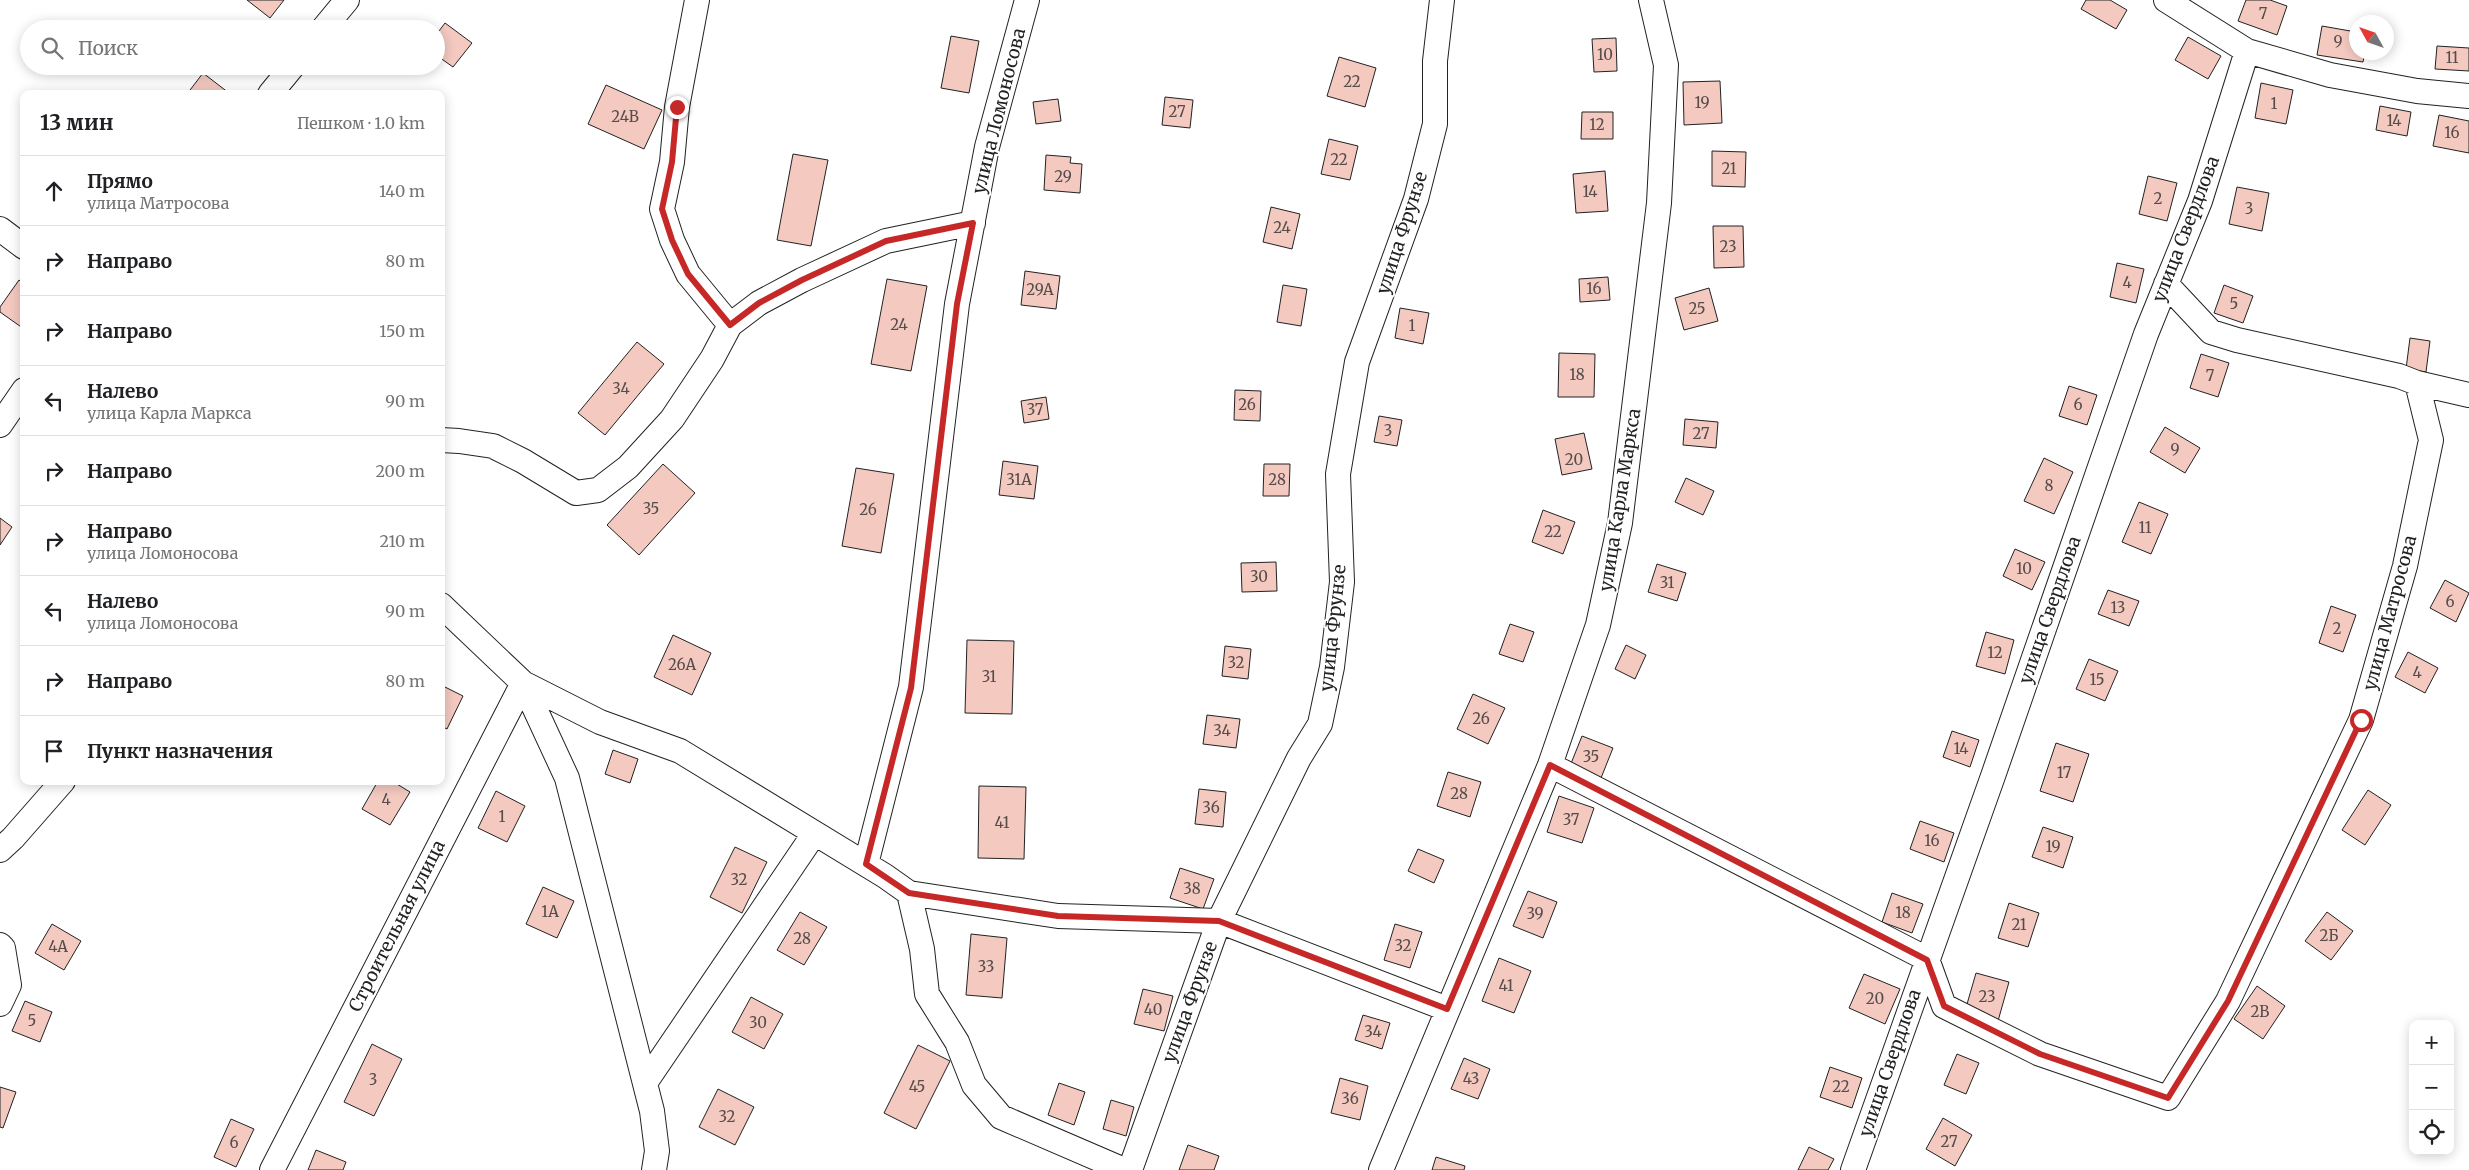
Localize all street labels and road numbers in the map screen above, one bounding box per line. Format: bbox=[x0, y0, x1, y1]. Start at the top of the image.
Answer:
street label: улица Ломоносова bbox=[967, 25, 1030, 196]
street label: улица Свердлова bbox=[2147, 152, 2224, 305]
street label: улица Фрунзе bbox=[1371, 169, 1432, 297]
street label: улица Карла Маркса bbox=[1594, 406, 1645, 593]
street label: улица Матросова bbox=[2358, 532, 2421, 693]
street label: улица Свердлова bbox=[2013, 533, 2086, 687]
street label: улица Фрунзе bbox=[1314, 563, 1351, 693]
street label: Строительная улица bbox=[343, 836, 450, 1016]
street label: улица Фрунзе bbox=[1157, 938, 1222, 1066]
street label: улица Свердлова bbox=[1853, 986, 1926, 1140]

